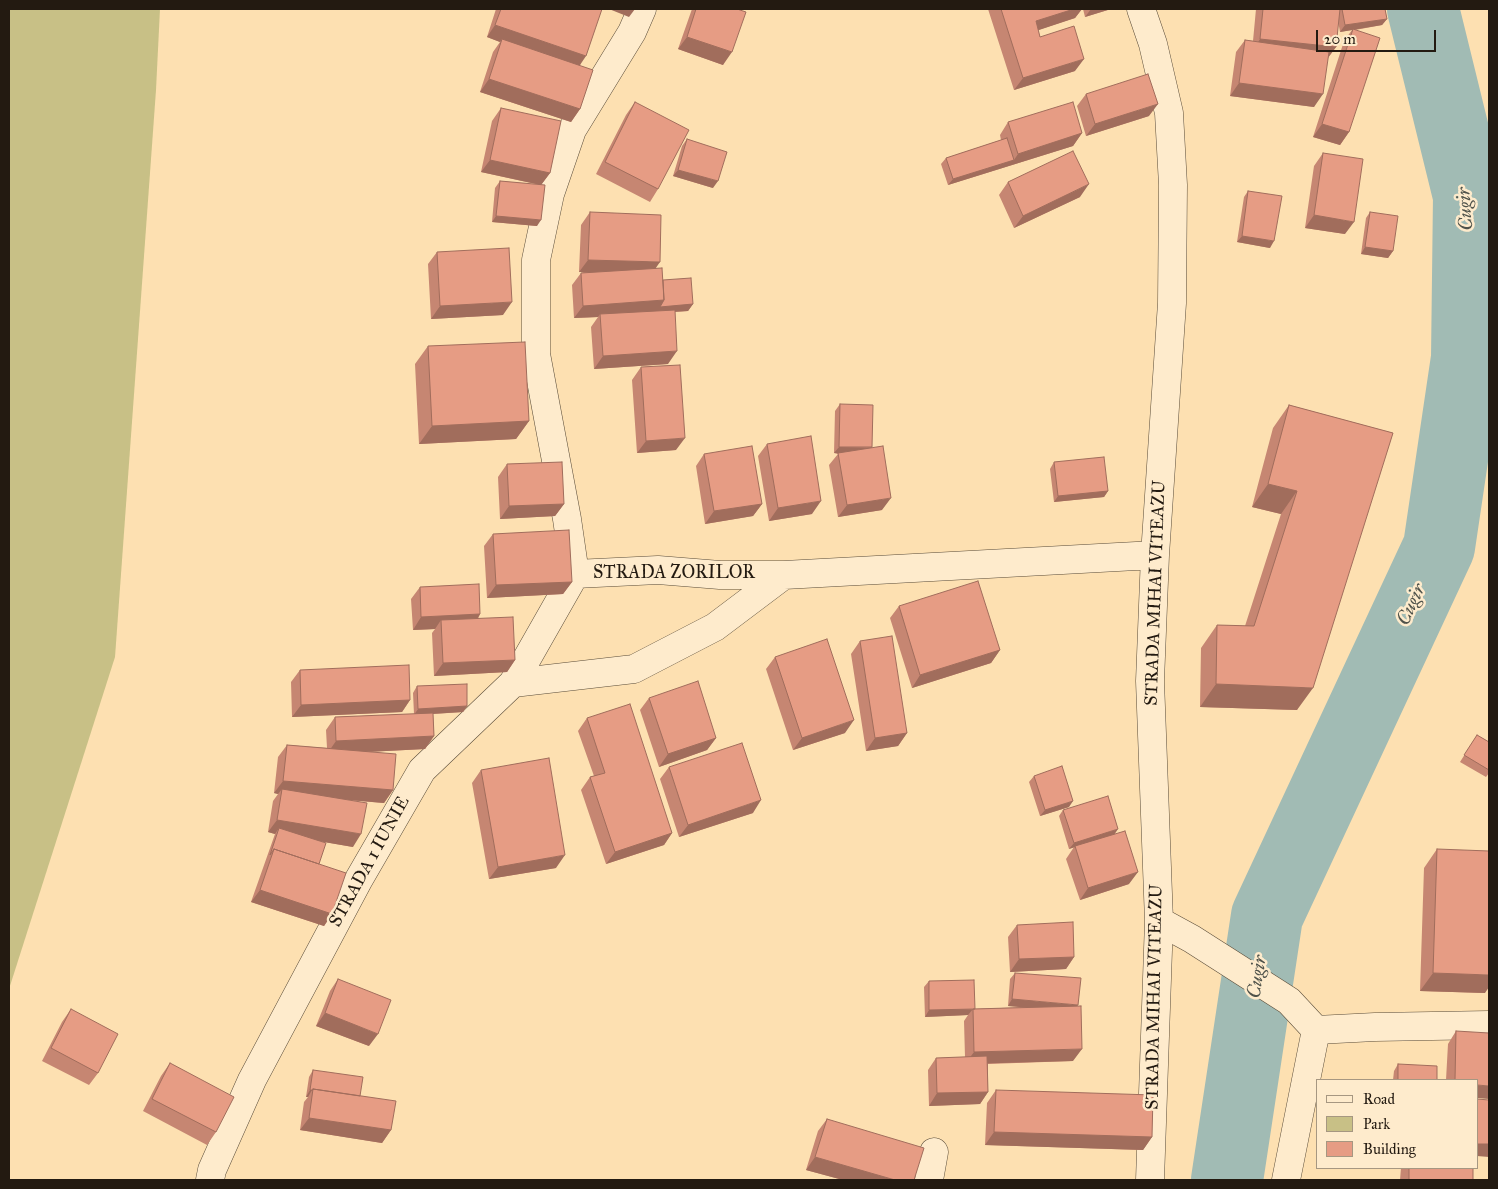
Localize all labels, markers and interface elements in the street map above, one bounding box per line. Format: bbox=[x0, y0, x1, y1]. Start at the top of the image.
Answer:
scale bar bbox=[1318, 20, 1438, 52]
text: 20 m bbox=[1324, 30, 1356, 48]
water label: Cugir bbox=[1453, 187, 1479, 231]
street label: STRADA MIHAI VITEAZU bbox=[1141, 480, 1171, 706]
street label: STRADA ZORILOR bbox=[593, 563, 755, 585]
water label: Cugir bbox=[1393, 581, 1431, 629]
street label: STRADA 1 IUNIE bbox=[325, 793, 415, 931]
street label: STRADA MIHAI VITEAZU bbox=[1142, 884, 1168, 1110]
water label: Cugir bbox=[1243, 954, 1273, 1000]
legend bbox=[1316, 1079, 1478, 1169]
text: Road bbox=[1363, 1090, 1395, 1108]
text: Park bbox=[1363, 1115, 1390, 1133]
text: Building bbox=[1363, 1140, 1416, 1158]

